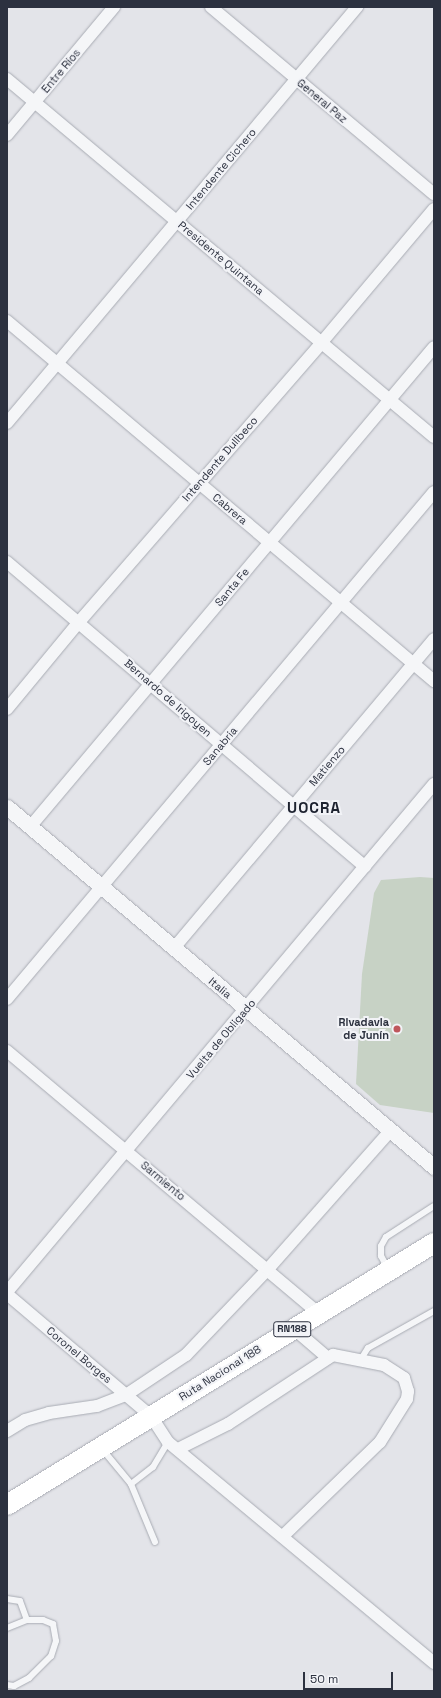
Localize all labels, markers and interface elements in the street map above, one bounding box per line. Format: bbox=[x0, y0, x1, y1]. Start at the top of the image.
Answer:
street label: Entre Ríos bbox=[39, 46, 83, 96]
street label: General Paz bbox=[294, 76, 350, 126]
street label: Intendente Cichero bbox=[183, 126, 259, 212]
street label: Presidente Quintana bbox=[175, 218, 267, 298]
street label: Intendente Dullbeco bbox=[180, 414, 260, 504]
street label: Cabrera bbox=[210, 491, 250, 527]
street label: Santa Fe bbox=[212, 565, 252, 609]
street label: Bernardo de Irigoyen bbox=[122, 656, 214, 740]
street label: Sanabria bbox=[200, 724, 240, 768]
street label: Matienzo bbox=[306, 743, 348, 789]
district label: UOCRA bbox=[287, 799, 341, 817]
street label: Italia bbox=[206, 975, 234, 1001]
street label: Vuelta de Obligado bbox=[184, 996, 258, 1082]
place label: Rivadavia de Junín bbox=[339, 1016, 389, 1042]
marker: Rivadavia de Junín bbox=[392, 1024, 402, 1034]
street label: Sarmiento bbox=[138, 1159, 188, 1203]
road number: RN188 bbox=[273, 1321, 311, 1337]
street label: Coronel Borges bbox=[44, 1324, 114, 1386]
street label: Ruta Nacional 188 bbox=[177, 1342, 263, 1404]
scale bar bbox=[305, 1664, 395, 1690]
text: 50 m bbox=[310, 1671, 338, 1687]

